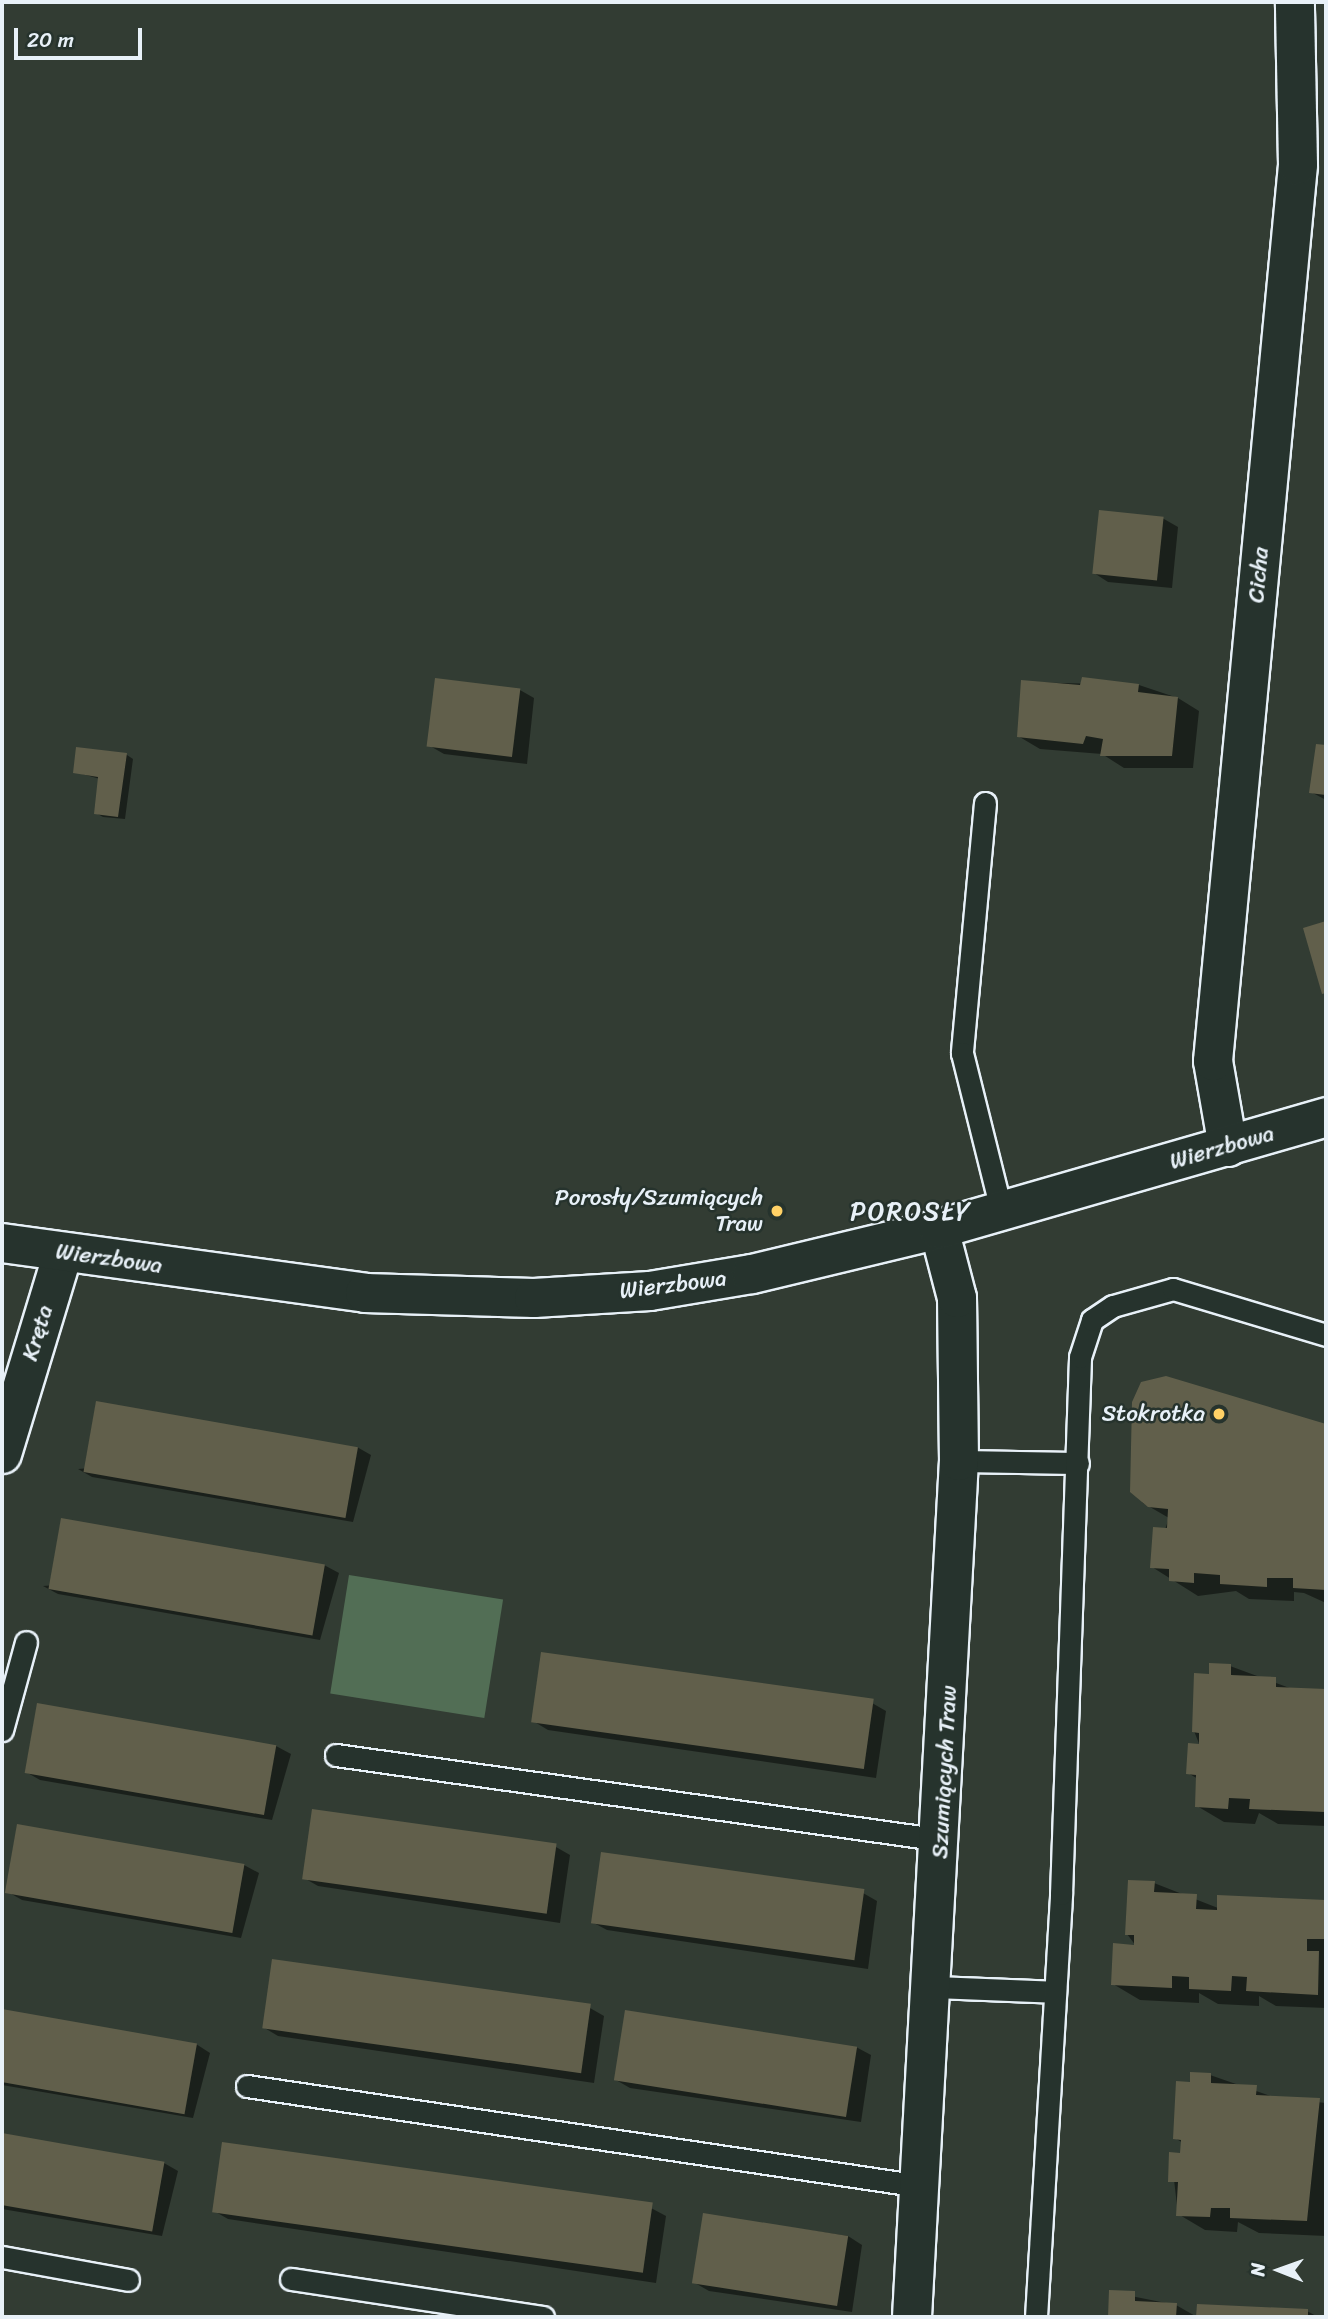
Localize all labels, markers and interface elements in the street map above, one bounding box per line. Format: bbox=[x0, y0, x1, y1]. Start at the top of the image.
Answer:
scale bar bbox=[18, 14, 145, 58]
text: 20 m bbox=[27, 21, 74, 59]
street label: Cicha bbox=[1243, 546, 1275, 604]
street label: Wierzbowa bbox=[1167, 1120, 1277, 1176]
place label: Porosły/Szumiących Traw bbox=[555, 1184, 763, 1238]
district label: POROSŁY bbox=[852, 1196, 970, 1228]
marker: Porosły/Szumiących Traw bbox=[769, 1203, 785, 1219]
street label: Wierzbowa bbox=[54, 1238, 164, 1280]
street label: Wierzbowa bbox=[618, 1265, 728, 1305]
street label: Kręta bbox=[16, 1302, 60, 1364]
place label: Stokrotka bbox=[1102, 1400, 1205, 1428]
marker: Stokrotka bbox=[1211, 1406, 1227, 1422]
street label: Szumiących Traw bbox=[927, 1685, 963, 1859]
north arrow bbox=[1244, 2235, 1314, 2305]
text: N bbox=[1241, 2263, 1274, 2277]

